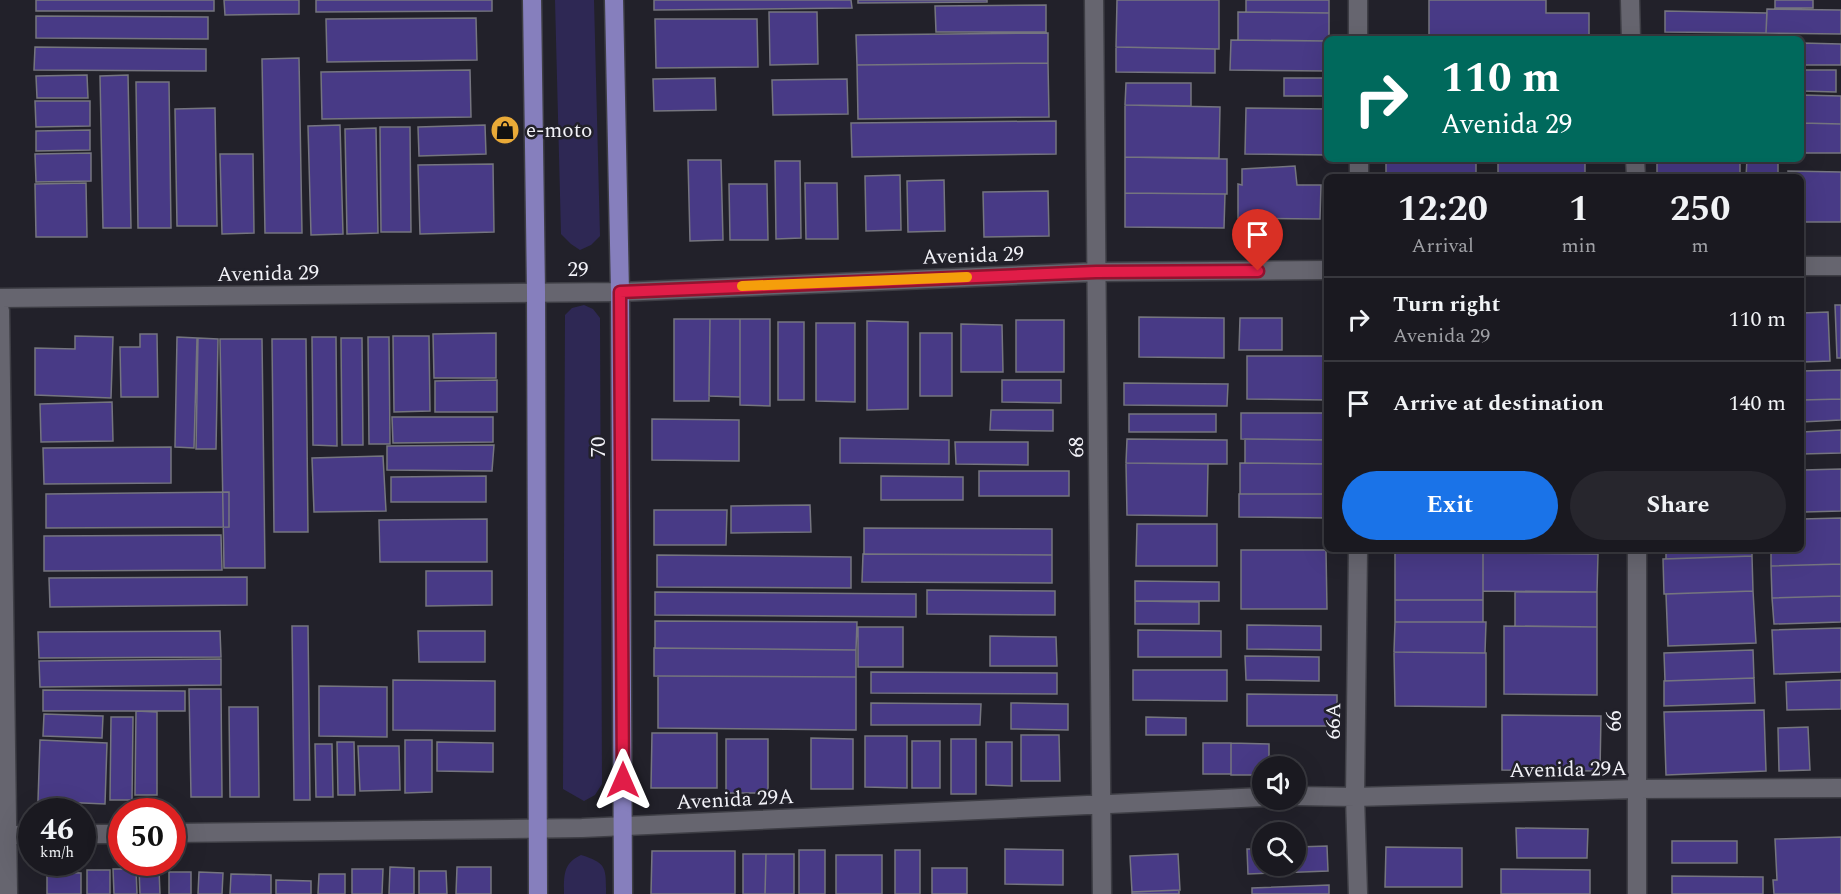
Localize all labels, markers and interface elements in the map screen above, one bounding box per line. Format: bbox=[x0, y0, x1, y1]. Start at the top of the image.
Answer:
text: 110 m bbox=[1441, 47, 1560, 110]
icon: right bbox=[1342, 60, 1420, 138]
text: Avenida 29 bbox=[1441, 104, 1572, 146]
shop icon: e-moto bbox=[489, 114, 521, 146]
place label: e-moto bbox=[526, 115, 592, 147]
text: 12:20 bbox=[1397, 182, 1488, 237]
text: 1 bbox=[1569, 182, 1589, 237]
text: 250 bbox=[1670, 182, 1730, 237]
pin bbox=[1232, 209, 1283, 271]
icon: arrive bbox=[1241, 218, 1274, 251]
text: Arrival bbox=[1412, 231, 1474, 261]
text: min bbox=[1561, 231, 1596, 261]
text: m bbox=[1692, 231, 1709, 261]
street label: Avenida 29 bbox=[921, 238, 1025, 274]
street label: 29 bbox=[568, 254, 589, 286]
street label: Avenida 29 bbox=[217, 257, 319, 291]
text: Turn right bbox=[1393, 288, 1500, 321]
icon: right bbox=[1342, 303, 1375, 336]
text: 110 m bbox=[1729, 303, 1786, 336]
text: Avenida 29 bbox=[1393, 321, 1490, 351]
icon: arrive bbox=[1342, 387, 1375, 420]
text: Arrive at destination bbox=[1393, 387, 1604, 420]
text: 140 m bbox=[1729, 387, 1786, 420]
street label: 68 bbox=[1061, 436, 1093, 458]
street label: 70 bbox=[583, 437, 615, 458]
button: Exit bbox=[1342, 471, 1558, 540]
button: Share bbox=[1570, 471, 1786, 540]
street label: 66A bbox=[1318, 702, 1350, 740]
street label: 66 bbox=[1599, 711, 1631, 732]
position arrow bbox=[591, 748, 655, 812]
street label: Avenida 29A bbox=[1509, 753, 1627, 787]
map controls bbox=[1252, 756, 1306, 876]
button: sound bbox=[1252, 756, 1306, 810]
street label: Avenida 29A bbox=[675, 781, 795, 819]
speed limit sign: 50 bbox=[108, 798, 186, 876]
text: 46 bbox=[40, 807, 74, 853]
button: search bbox=[1252, 822, 1306, 876]
text: km/h bbox=[40, 841, 74, 864]

